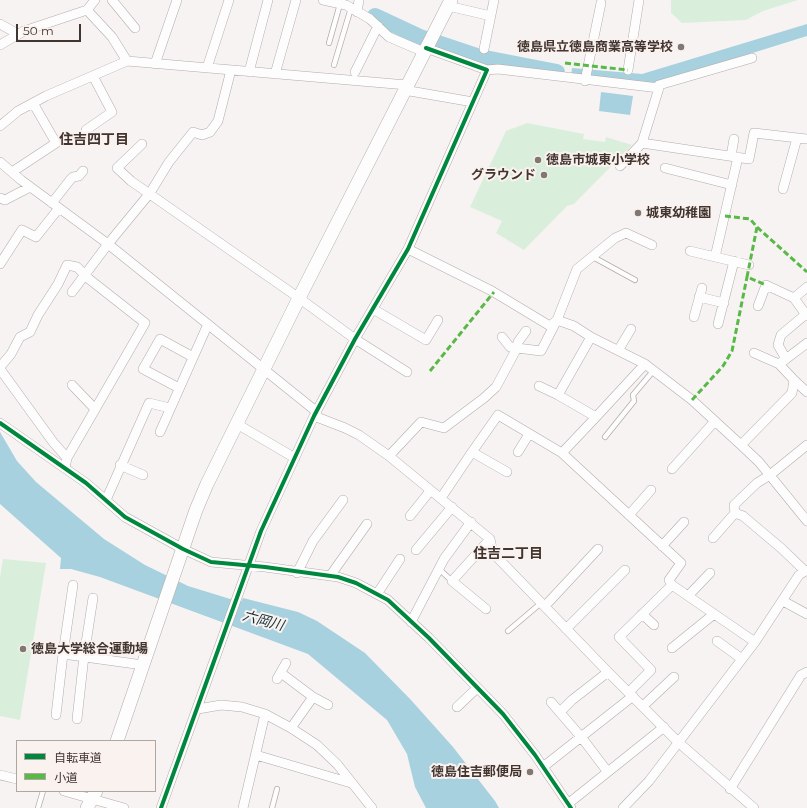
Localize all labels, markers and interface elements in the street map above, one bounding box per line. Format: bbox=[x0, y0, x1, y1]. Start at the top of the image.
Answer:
scale bar bbox=[18, 16, 83, 42]
text: 50 m bbox=[23, 23, 54, 38]
place label: 徳島県立徳島商業高等学校 bbox=[517, 39, 673, 55]
marker: 徳島県立徳島商業高等学校 bbox=[676, 42, 686, 52]
district label: 住吉四丁目 bbox=[59, 132, 129, 148]
place label: 徳島市城東小学校 bbox=[546, 152, 650, 168]
marker: 徳島市城東小学校 bbox=[533, 155, 543, 165]
place label: グラウンド bbox=[471, 167, 536, 183]
marker: グラウンド bbox=[539, 170, 549, 180]
place label: 城東幼稚園 bbox=[646, 205, 711, 221]
marker: 城東幼稚園 bbox=[633, 208, 643, 218]
district label: 住吉二丁目 bbox=[473, 546, 543, 562]
water label: 六岡川 bbox=[241, 607, 285, 635]
place label: 徳島大学総合運動場 bbox=[31, 641, 148, 657]
marker: 徳島大学総合運動場 bbox=[18, 644, 28, 654]
legend bbox=[16, 740, 156, 792]
text: 自転車道 bbox=[54, 750, 102, 765]
place label: 徳島住吉郵便局 bbox=[431, 764, 522, 780]
marker: 徳島住吉郵便局 bbox=[525, 767, 535, 777]
text: 小道 bbox=[54, 770, 78, 785]

